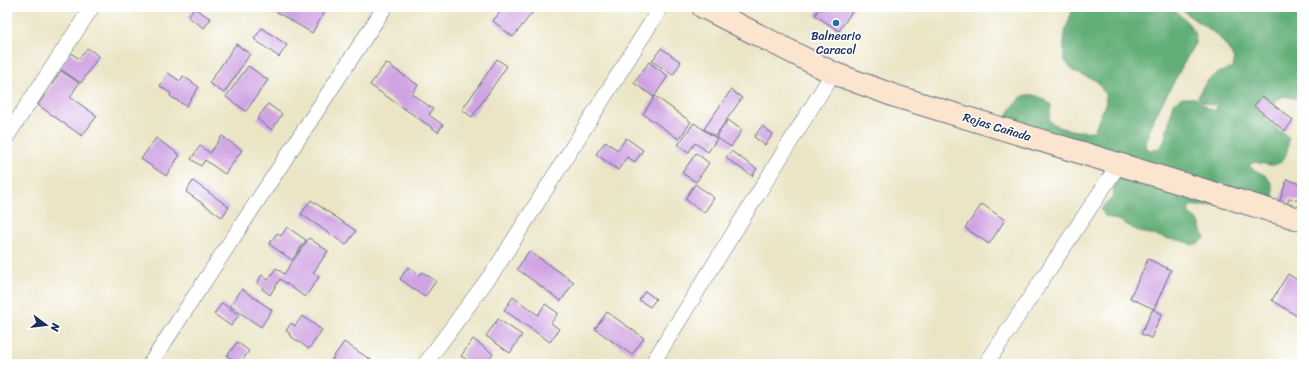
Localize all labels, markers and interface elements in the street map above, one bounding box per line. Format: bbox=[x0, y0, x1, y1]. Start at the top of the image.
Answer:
marker: Balneario Caracol bbox=[831, 18, 841, 28]
place label: Balneario Caracol bbox=[811, 25, 861, 61]
street label: Rojas Cañada bbox=[960, 106, 1035, 148]
north arrow bbox=[26, 305, 66, 345]
text: N bbox=[45, 320, 66, 334]

